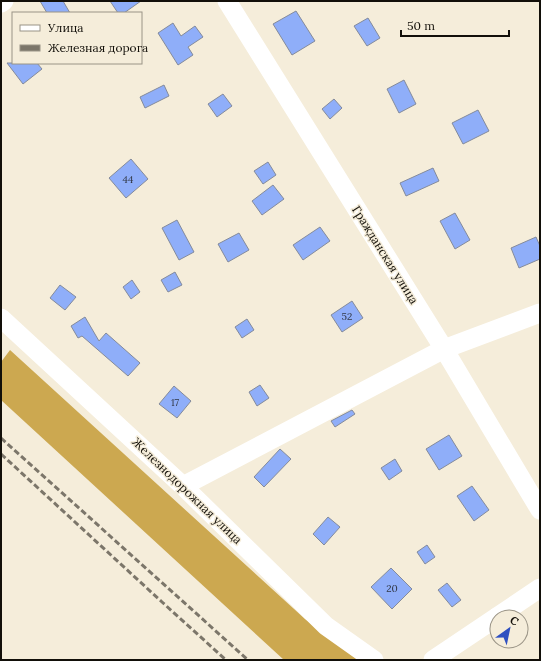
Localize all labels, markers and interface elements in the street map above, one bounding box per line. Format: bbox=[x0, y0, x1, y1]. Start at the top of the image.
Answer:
legend bbox=[12, 12, 142, 64]
scale bar bbox=[401, 12, 509, 38]
text: 50 m bbox=[407, 18, 435, 33]
text: Улица bbox=[47, 20, 84, 35]
text: Железная дорога bbox=[48, 40, 148, 55]
house number: 44 bbox=[123, 173, 134, 186]
street label: Гражданская улица bbox=[349, 203, 422, 307]
house number: 52 bbox=[342, 310, 352, 323]
house number: 17 bbox=[171, 396, 180, 409]
street label: Железнодорожная улица bbox=[129, 434, 245, 547]
house number: 20 bbox=[386, 582, 398, 595]
north arrow bbox=[489, 609, 529, 649]
text: С bbox=[507, 613, 522, 629]

